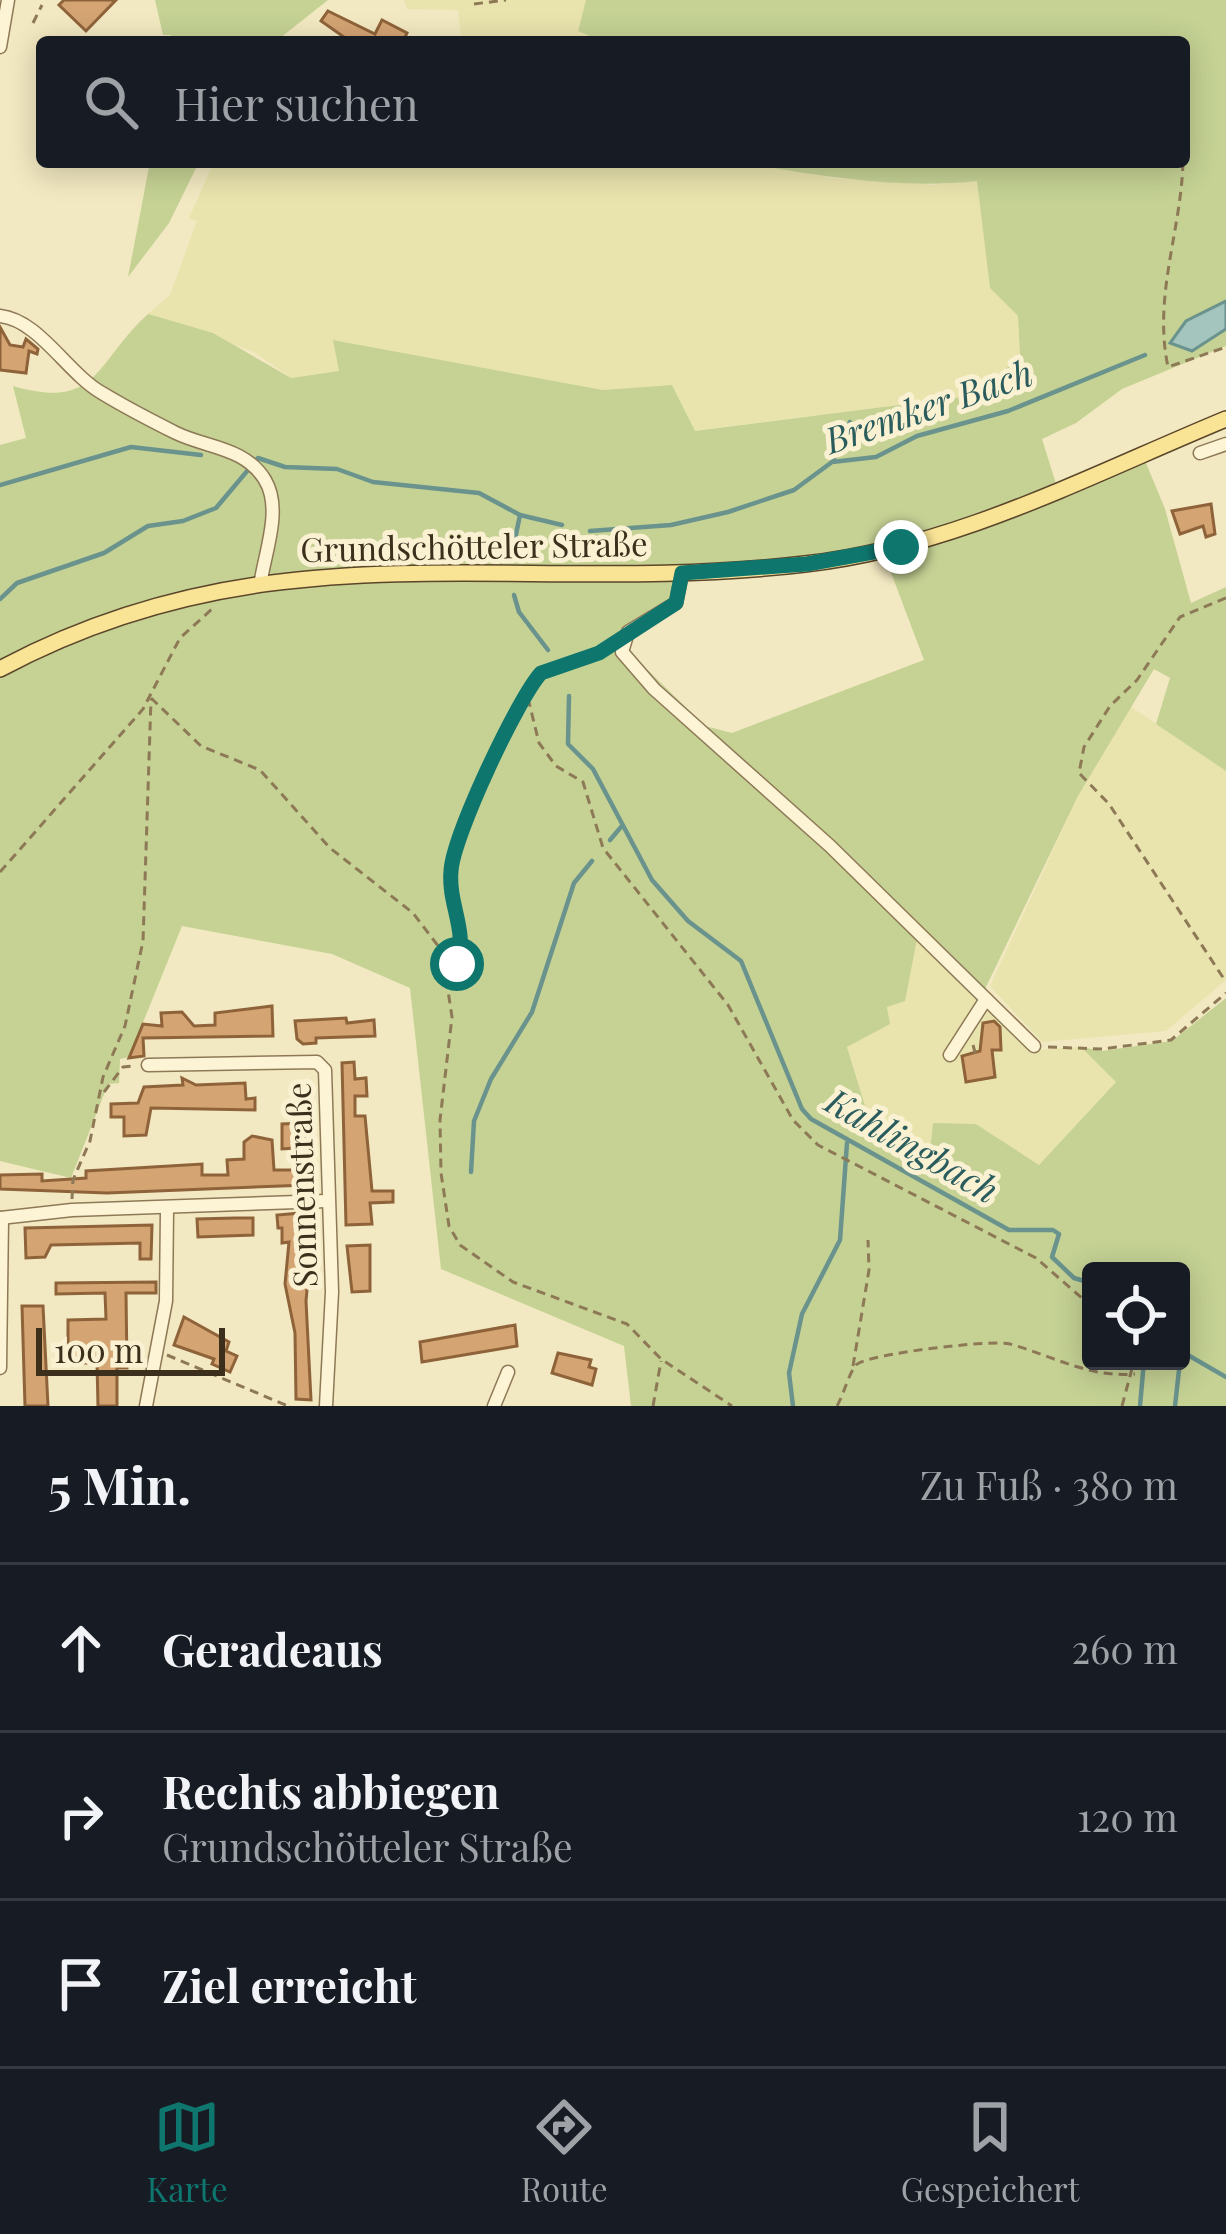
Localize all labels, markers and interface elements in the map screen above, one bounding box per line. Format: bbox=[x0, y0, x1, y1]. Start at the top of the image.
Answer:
search box bbox=[36, 36, 1190, 168]
icon: search bbox=[78, 69, 144, 135]
text: Hier suchen bbox=[174, 72, 419, 132]
water label: Bremker Bach bbox=[816, 347, 1038, 464]
street label: Grundschötteler Straße bbox=[300, 520, 648, 570]
route end bbox=[874, 520, 928, 574]
route start bbox=[430, 937, 484, 991]
water label: Kahlingbach bbox=[816, 1074, 1008, 1213]
street label: Sonnenstraße bbox=[274, 1082, 326, 1288]
map controls bbox=[1082, 1262, 1190, 1370]
button: locate bbox=[1082, 1262, 1190, 1370]
scale bar bbox=[36, 1322, 225, 1375]
text: 100 m bbox=[54, 1327, 143, 1371]
text: 5 Min. bbox=[48, 1450, 191, 1518]
text: Zu Fuß · 380 m bbox=[920, 1458, 1178, 1510]
icon: ahead bbox=[48, 1615, 114, 1681]
text: Geradeaus bbox=[162, 1618, 383, 1678]
text: 260 m bbox=[1071, 1622, 1178, 1674]
text: Rechts abbiegen bbox=[162, 1760, 500, 1820]
icon: right bbox=[48, 1783, 114, 1849]
text: 120 m bbox=[1077, 1790, 1178, 1842]
text: Grundschötteler Straße bbox=[162, 1820, 573, 1872]
icon: arrive bbox=[48, 1951, 114, 2017]
text: Ziel erreicht bbox=[162, 1954, 417, 2014]
tab: Karte bbox=[147, 2094, 228, 2210]
tab: Route bbox=[521, 2094, 608, 2210]
tab: Gespeichert bbox=[901, 2094, 1079, 2210]

